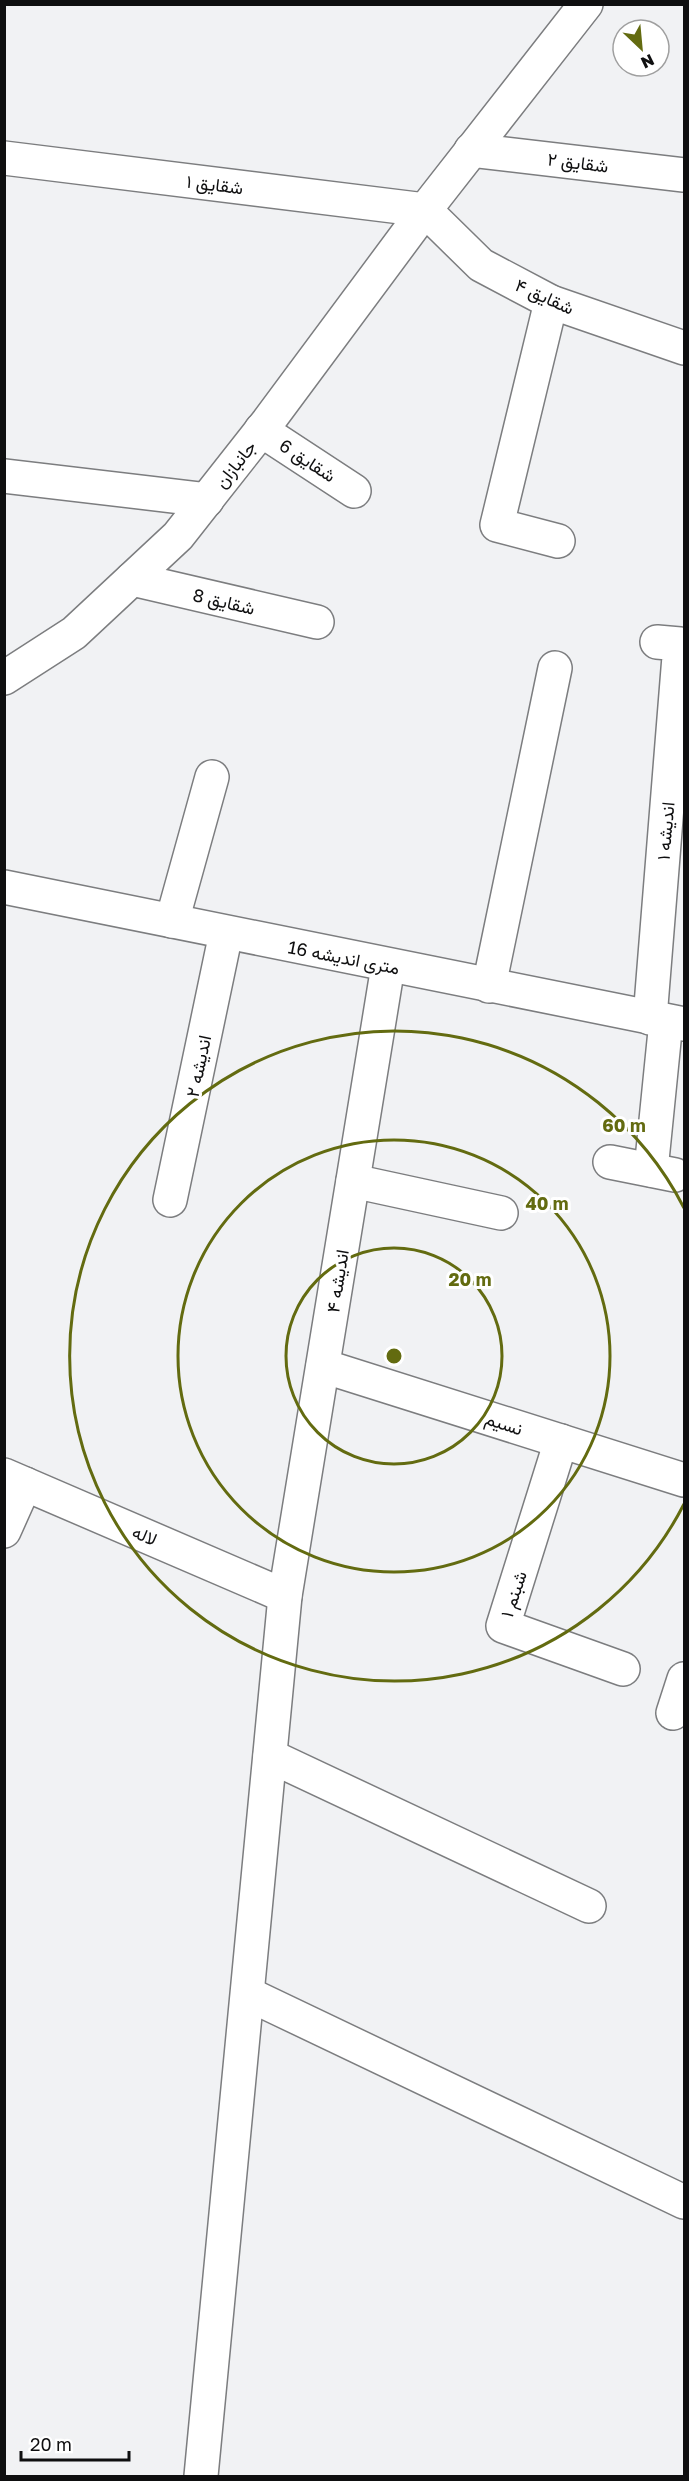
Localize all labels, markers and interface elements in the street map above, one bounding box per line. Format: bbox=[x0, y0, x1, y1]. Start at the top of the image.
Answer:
north arrow bbox=[611, 18, 671, 78]
text: N bbox=[638, 50, 657, 73]
street label: شقایق ۲ bbox=[546, 147, 610, 178]
street label: شقایق ۱ bbox=[185, 170, 245, 199]
street label: شقایق ۴ bbox=[512, 273, 578, 320]
street label: شقایق 6 bbox=[275, 434, 340, 487]
street label: جانبازان bbox=[210, 436, 261, 493]
street label: شقایق 8 bbox=[191, 583, 257, 620]
street label: اندیشه ۱ bbox=[651, 801, 679, 861]
street label: 16 متری اندیشه bbox=[286, 935, 402, 980]
street label: اندیشه ۲ bbox=[181, 1033, 215, 1099]
text: 60 m bbox=[602, 1114, 646, 1136]
text: 40 m bbox=[525, 1192, 569, 1214]
street label: اندیشه ۴ bbox=[321, 1248, 353, 1314]
text: 20 m bbox=[449, 1268, 491, 1290]
centre of rings bbox=[384, 1346, 404, 1366]
street label: نسیم bbox=[482, 1407, 526, 1441]
street label: لاله bbox=[129, 1520, 161, 1550]
street label: شبنم ۱ bbox=[495, 1568, 533, 1621]
scale bar bbox=[21, 2424, 129, 2462]
text: 20 m bbox=[30, 2433, 72, 2455]

